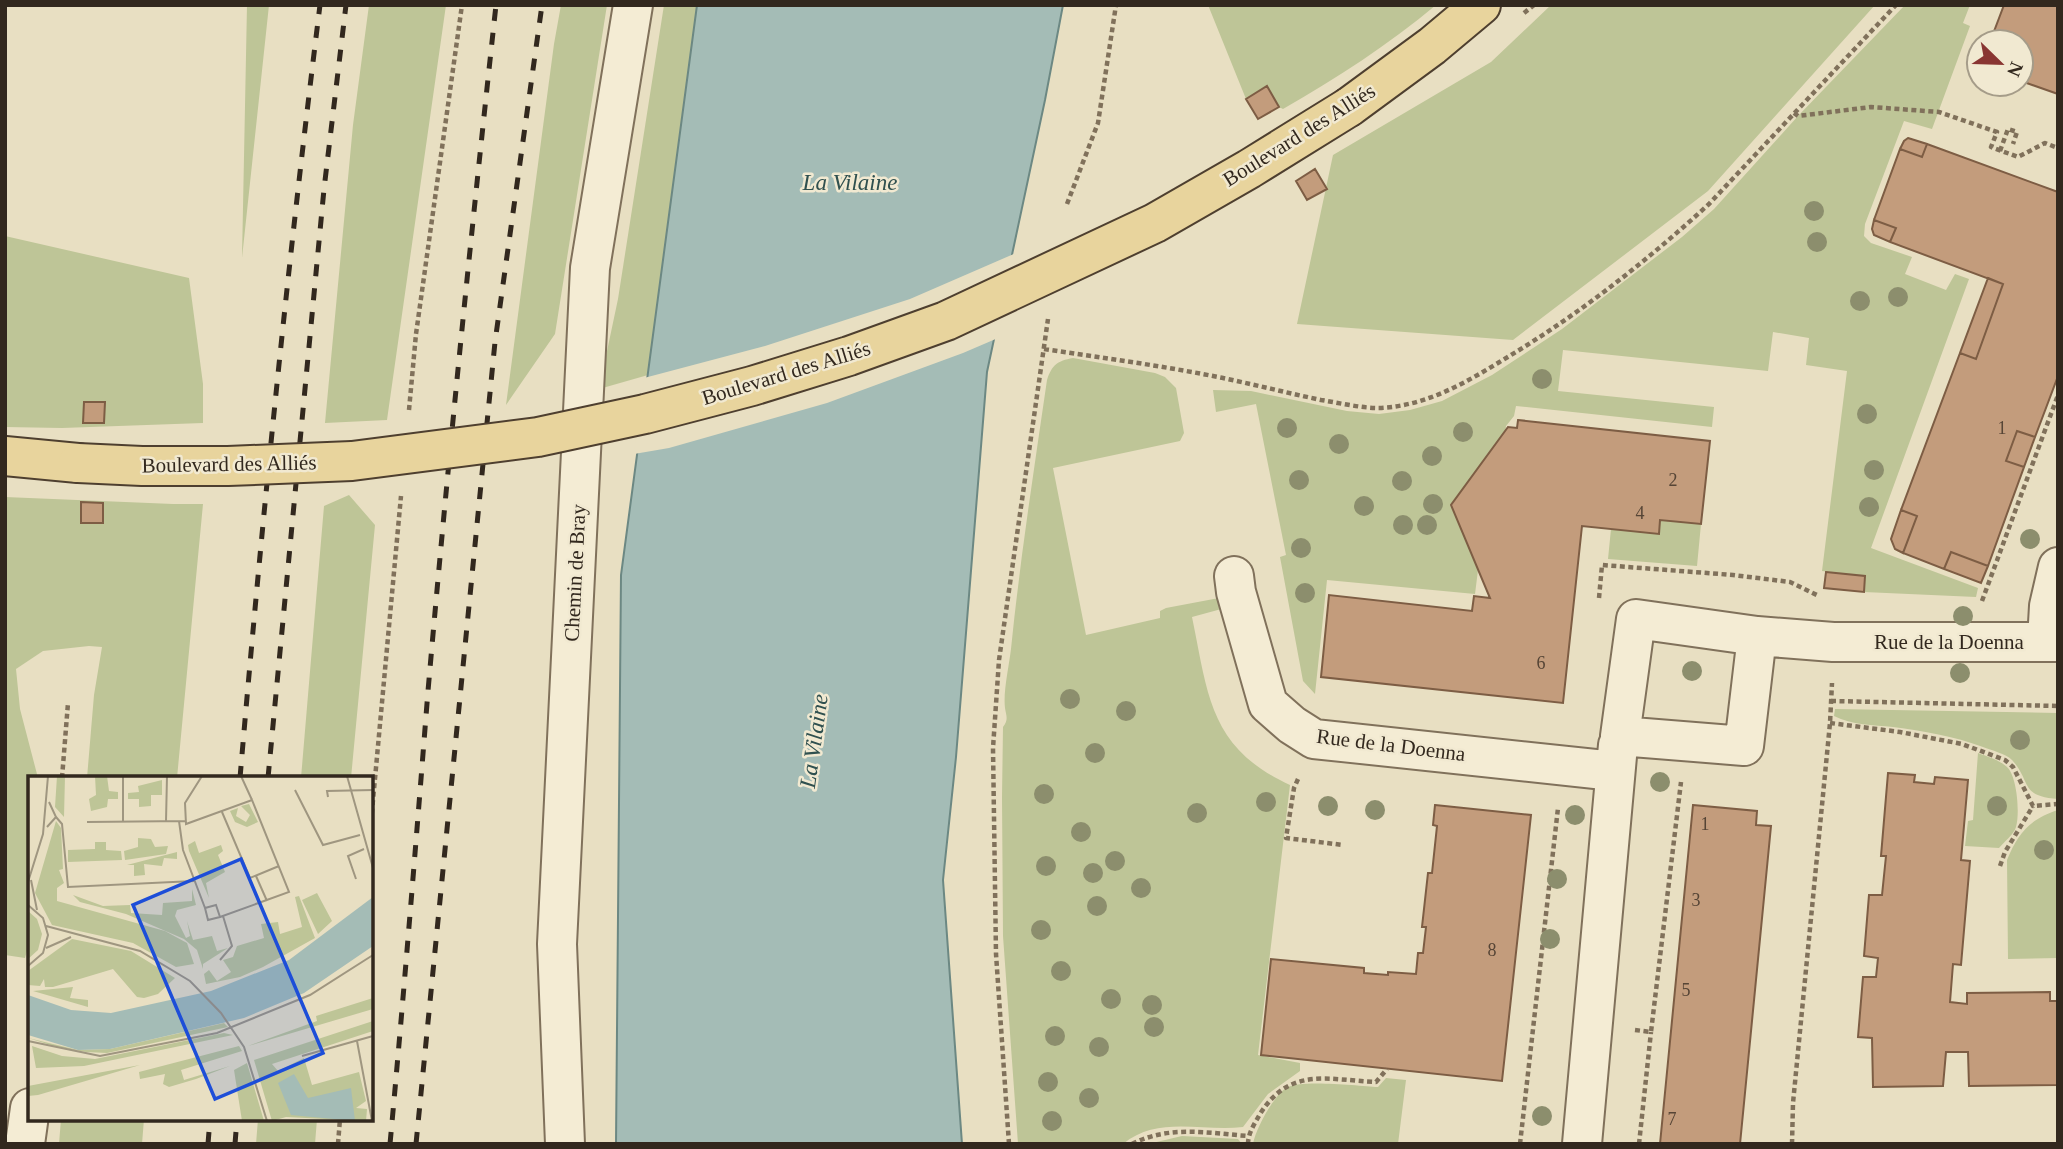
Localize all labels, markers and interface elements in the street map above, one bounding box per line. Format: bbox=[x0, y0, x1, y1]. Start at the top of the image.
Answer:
north arrow bbox=[1965, 28, 2035, 98]
text: N bbox=[2003, 59, 2028, 80]
street label: Boulevard des Alliés bbox=[1218, 78, 1380, 192]
water label: La Vilaine bbox=[802, 170, 897, 195]
street label: Boulevard des Alliés bbox=[699, 336, 873, 410]
house number: 1 bbox=[1998, 418, 2007, 438]
street label: Boulevard des Alliés bbox=[141, 450, 317, 478]
house number: 2 bbox=[1669, 470, 1678, 490]
street label: Chemin de Bray bbox=[559, 503, 591, 642]
house number: 4 bbox=[1636, 503, 1645, 523]
street label: Rue de la Doenna bbox=[1874, 630, 2025, 654]
house number: 6 bbox=[1537, 653, 1546, 673]
water label: La Vilaine bbox=[795, 692, 833, 791]
street label: Rue de la Doenna bbox=[1315, 724, 1468, 766]
inset map bbox=[28, 776, 373, 1121]
house number: 1 bbox=[1701, 814, 1710, 834]
house number: 3 bbox=[1692, 890, 1701, 910]
house number: 8 bbox=[1488, 940, 1497, 960]
house number: 5 bbox=[1682, 980, 1691, 1000]
house number: 7 bbox=[1668, 1109, 1677, 1129]

